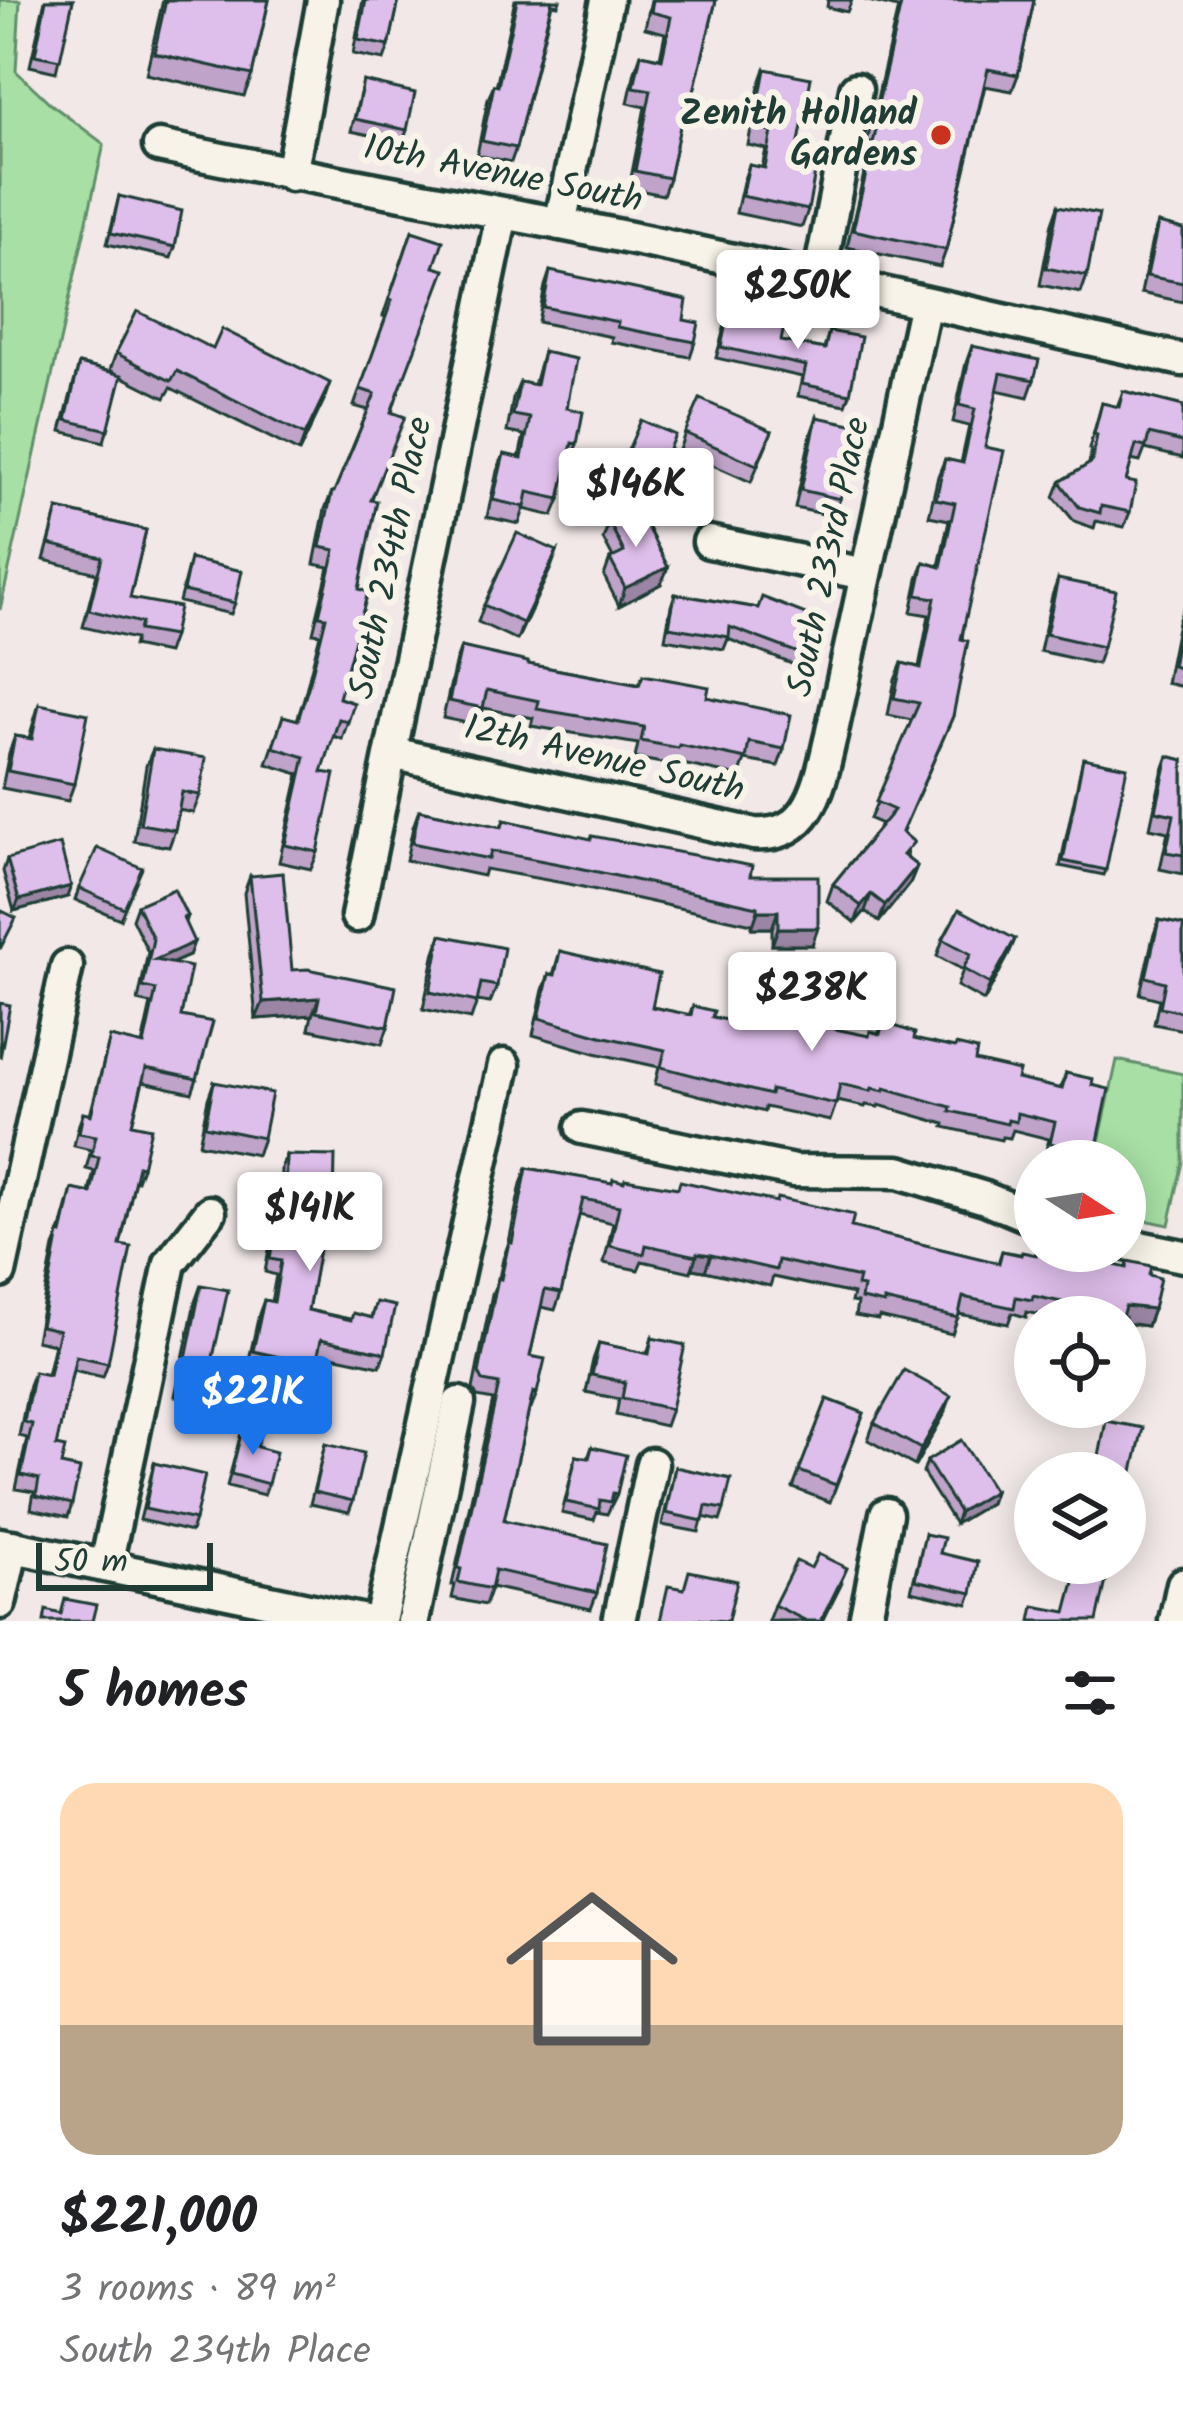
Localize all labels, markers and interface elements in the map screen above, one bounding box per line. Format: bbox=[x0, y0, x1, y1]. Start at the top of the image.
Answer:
place label: Zenith Holland Gardens bbox=[680, 86, 918, 184]
street label: 10th Avenue South bbox=[358, 120, 648, 230]
marker: Zenith Holland Gardens bbox=[928, 122, 954, 148]
pin: $250K bbox=[714, 250, 882, 352]
text: $250K bbox=[743, 258, 853, 320]
street label: South 234th Place bbox=[334, 412, 450, 704]
street label: South 233rd Place bbox=[773, 412, 887, 702]
pin: $146K bbox=[552, 448, 720, 550]
text: $146K bbox=[586, 456, 686, 518]
street label: 12th Avenue South bbox=[458, 700, 750, 820]
pin: $238K bbox=[728, 952, 896, 1054]
text: $238K bbox=[755, 960, 869, 1022]
north arrow bbox=[1014, 1140, 1146, 1272]
map controls bbox=[1014, 1140, 1146, 1584]
pin: $141K bbox=[226, 1172, 394, 1274]
text: $141K bbox=[264, 1180, 356, 1242]
button: locate bbox=[1014, 1296, 1146, 1428]
pin: $221K bbox=[169, 1356, 337, 1458]
text: $221K bbox=[201, 1364, 305, 1426]
button: layers bbox=[1014, 1452, 1146, 1584]
scale bar bbox=[36, 1537, 213, 1590]
text: 50 m bbox=[54, 1537, 128, 1590]
text: 5 homes bbox=[60, 1653, 248, 1734]
icon: filters bbox=[1057, 1660, 1123, 1726]
icon: home bbox=[484, 1861, 700, 2077]
text: $221,000 bbox=[60, 2179, 257, 2260]
text: 3 rooms · 89 m² bbox=[60, 2260, 336, 2322]
text: South 234th Place bbox=[60, 2322, 371, 2384]

